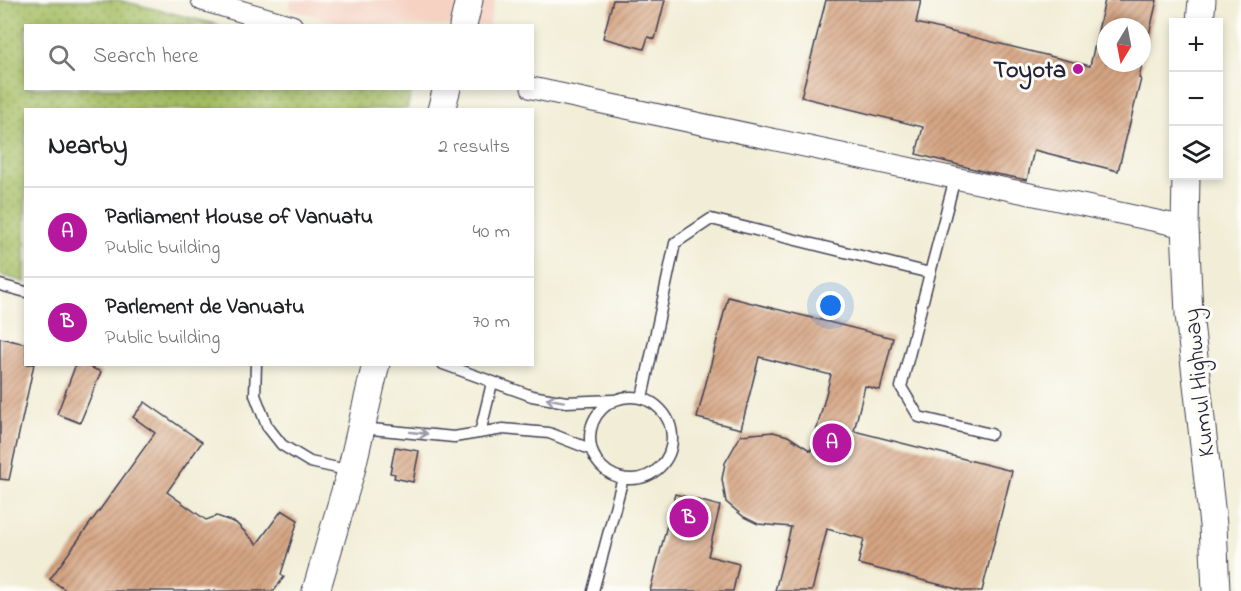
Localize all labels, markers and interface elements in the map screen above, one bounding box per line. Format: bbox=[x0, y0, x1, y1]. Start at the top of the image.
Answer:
north arrow bbox=[1097, 18, 1151, 72]
map controls bbox=[1169, 18, 1223, 180]
button: + bbox=[1169, 18, 1223, 72]
search box bbox=[24, 24, 534, 90]
icon: search bbox=[45, 41, 78, 74]
text: Search here bbox=[93, 41, 198, 73]
place label: Toyota bbox=[993, 54, 1066, 90]
marker: Toyota bbox=[1071, 62, 1085, 76]
button: − bbox=[1169, 72, 1223, 126]
button: layers bbox=[1169, 126, 1223, 180]
text: Nearby bbox=[48, 128, 127, 166]
text: 2 results bbox=[438, 133, 510, 162]
text: Parliament House of Vanuatu bbox=[105, 202, 373, 234]
text: A bbox=[61, 218, 74, 247]
text: 40 m bbox=[473, 218, 510, 247]
text: Public building bbox=[105, 234, 220, 263]
your location bbox=[816, 291, 845, 320]
text: Parlement de Vanuatu bbox=[105, 292, 304, 324]
street label: Kumul Highway bbox=[1175, 307, 1227, 459]
text: B bbox=[61, 308, 74, 337]
text: 70 m bbox=[473, 308, 510, 337]
text: Public building bbox=[105, 324, 220, 353]
one-way arrow bbox=[546, 394, 566, 405]
pin: A bbox=[812, 420, 852, 466]
one-way arrow bbox=[409, 428, 429, 439]
pin: B bbox=[670, 496, 708, 540]

